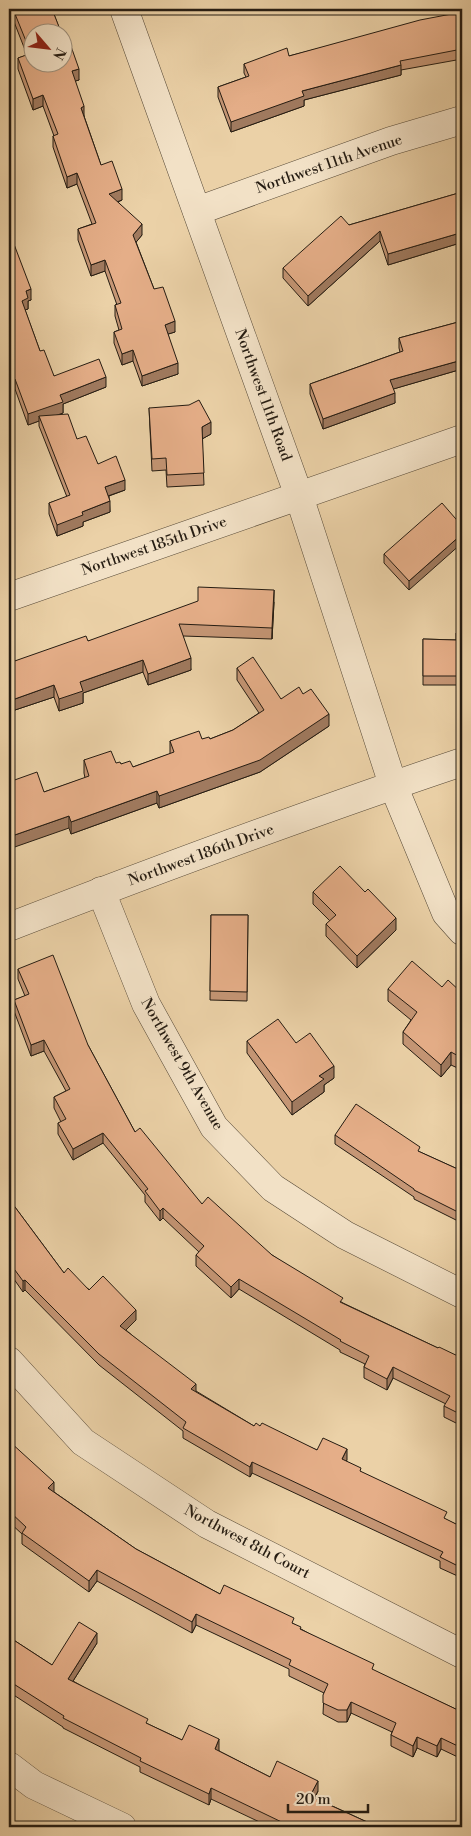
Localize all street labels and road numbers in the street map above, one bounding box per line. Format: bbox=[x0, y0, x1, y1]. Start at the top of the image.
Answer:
street label: Northwest 11th Avenue bbox=[253, 130, 405, 198]
street label: Northwest 11th Road bbox=[230, 326, 296, 464]
street label: Northwest 185th Drive bbox=[79, 512, 229, 580]
street label: Northwest 186th Drive bbox=[126, 820, 276, 890]
street label: Northwest 9th Avenue bbox=[136, 994, 228, 1134]
street label: Northwest 8th Court bbox=[181, 1501, 314, 1584]

